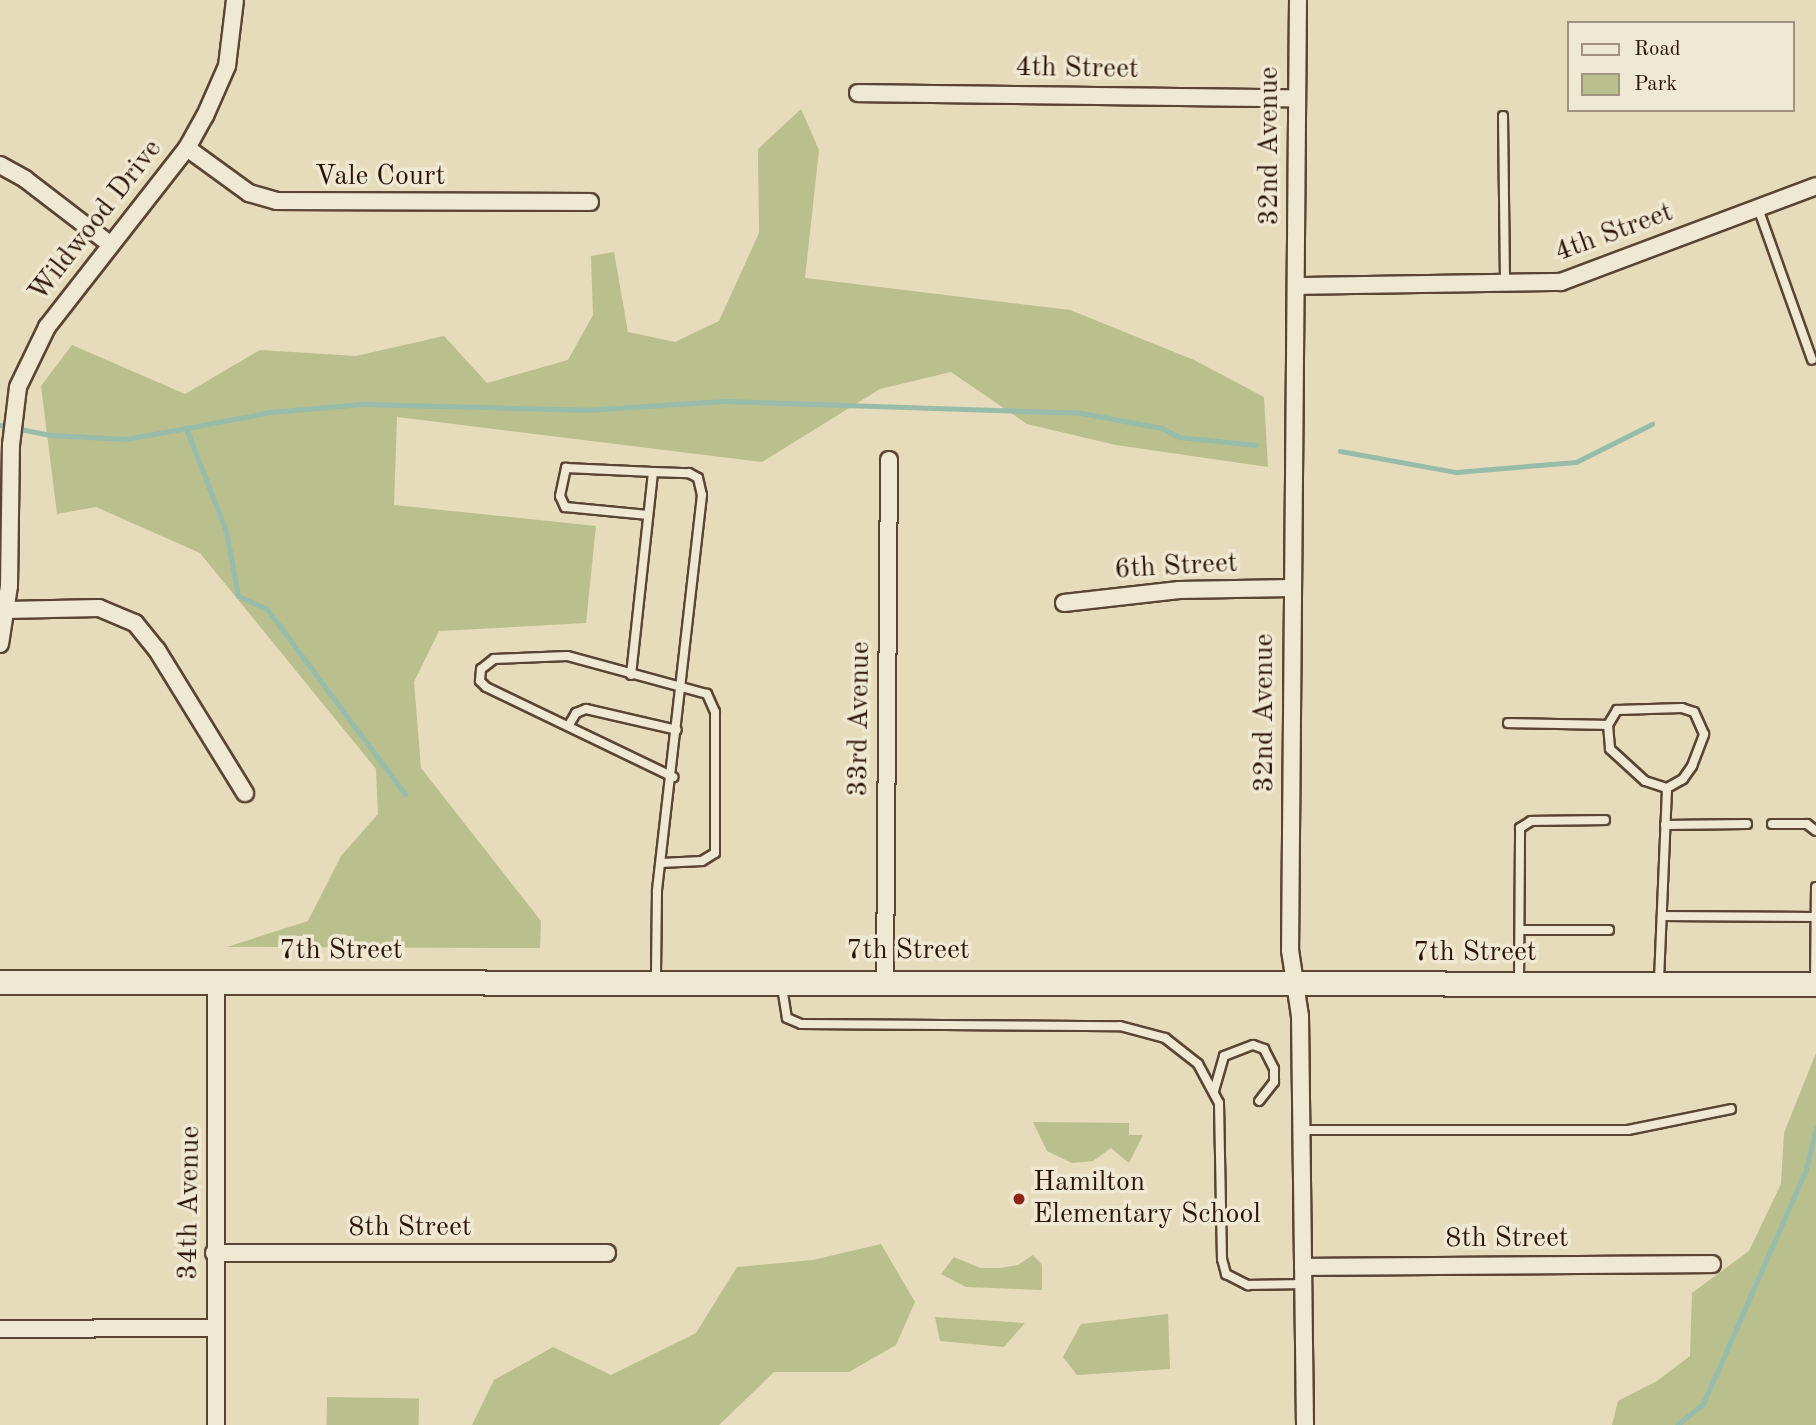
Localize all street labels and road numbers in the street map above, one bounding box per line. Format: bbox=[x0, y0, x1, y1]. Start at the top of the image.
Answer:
street label: 4th Street bbox=[1015, 51, 1139, 87]
street label: 32nd Avenue bbox=[1253, 67, 1287, 225]
street label: Wildwood Drive bbox=[22, 133, 170, 309]
street label: Vale Court bbox=[315, 160, 445, 194]
street label: 4th Street bbox=[1550, 196, 1678, 270]
street label: 6th Street bbox=[1114, 547, 1238, 587]
street label: 32nd Avenue bbox=[1248, 634, 1282, 792]
street label: 33rd Avenue bbox=[842, 641, 878, 797]
street label: 7th Street bbox=[279, 934, 403, 968]
street label: 7th Street bbox=[846, 934, 970, 968]
street label: 7th Street bbox=[1413, 936, 1537, 970]
street label: 34th Avenue bbox=[172, 1126, 208, 1280]
street label: 8th Street bbox=[348, 1211, 472, 1245]
street label: 8th Street bbox=[1445, 1222, 1569, 1256]

